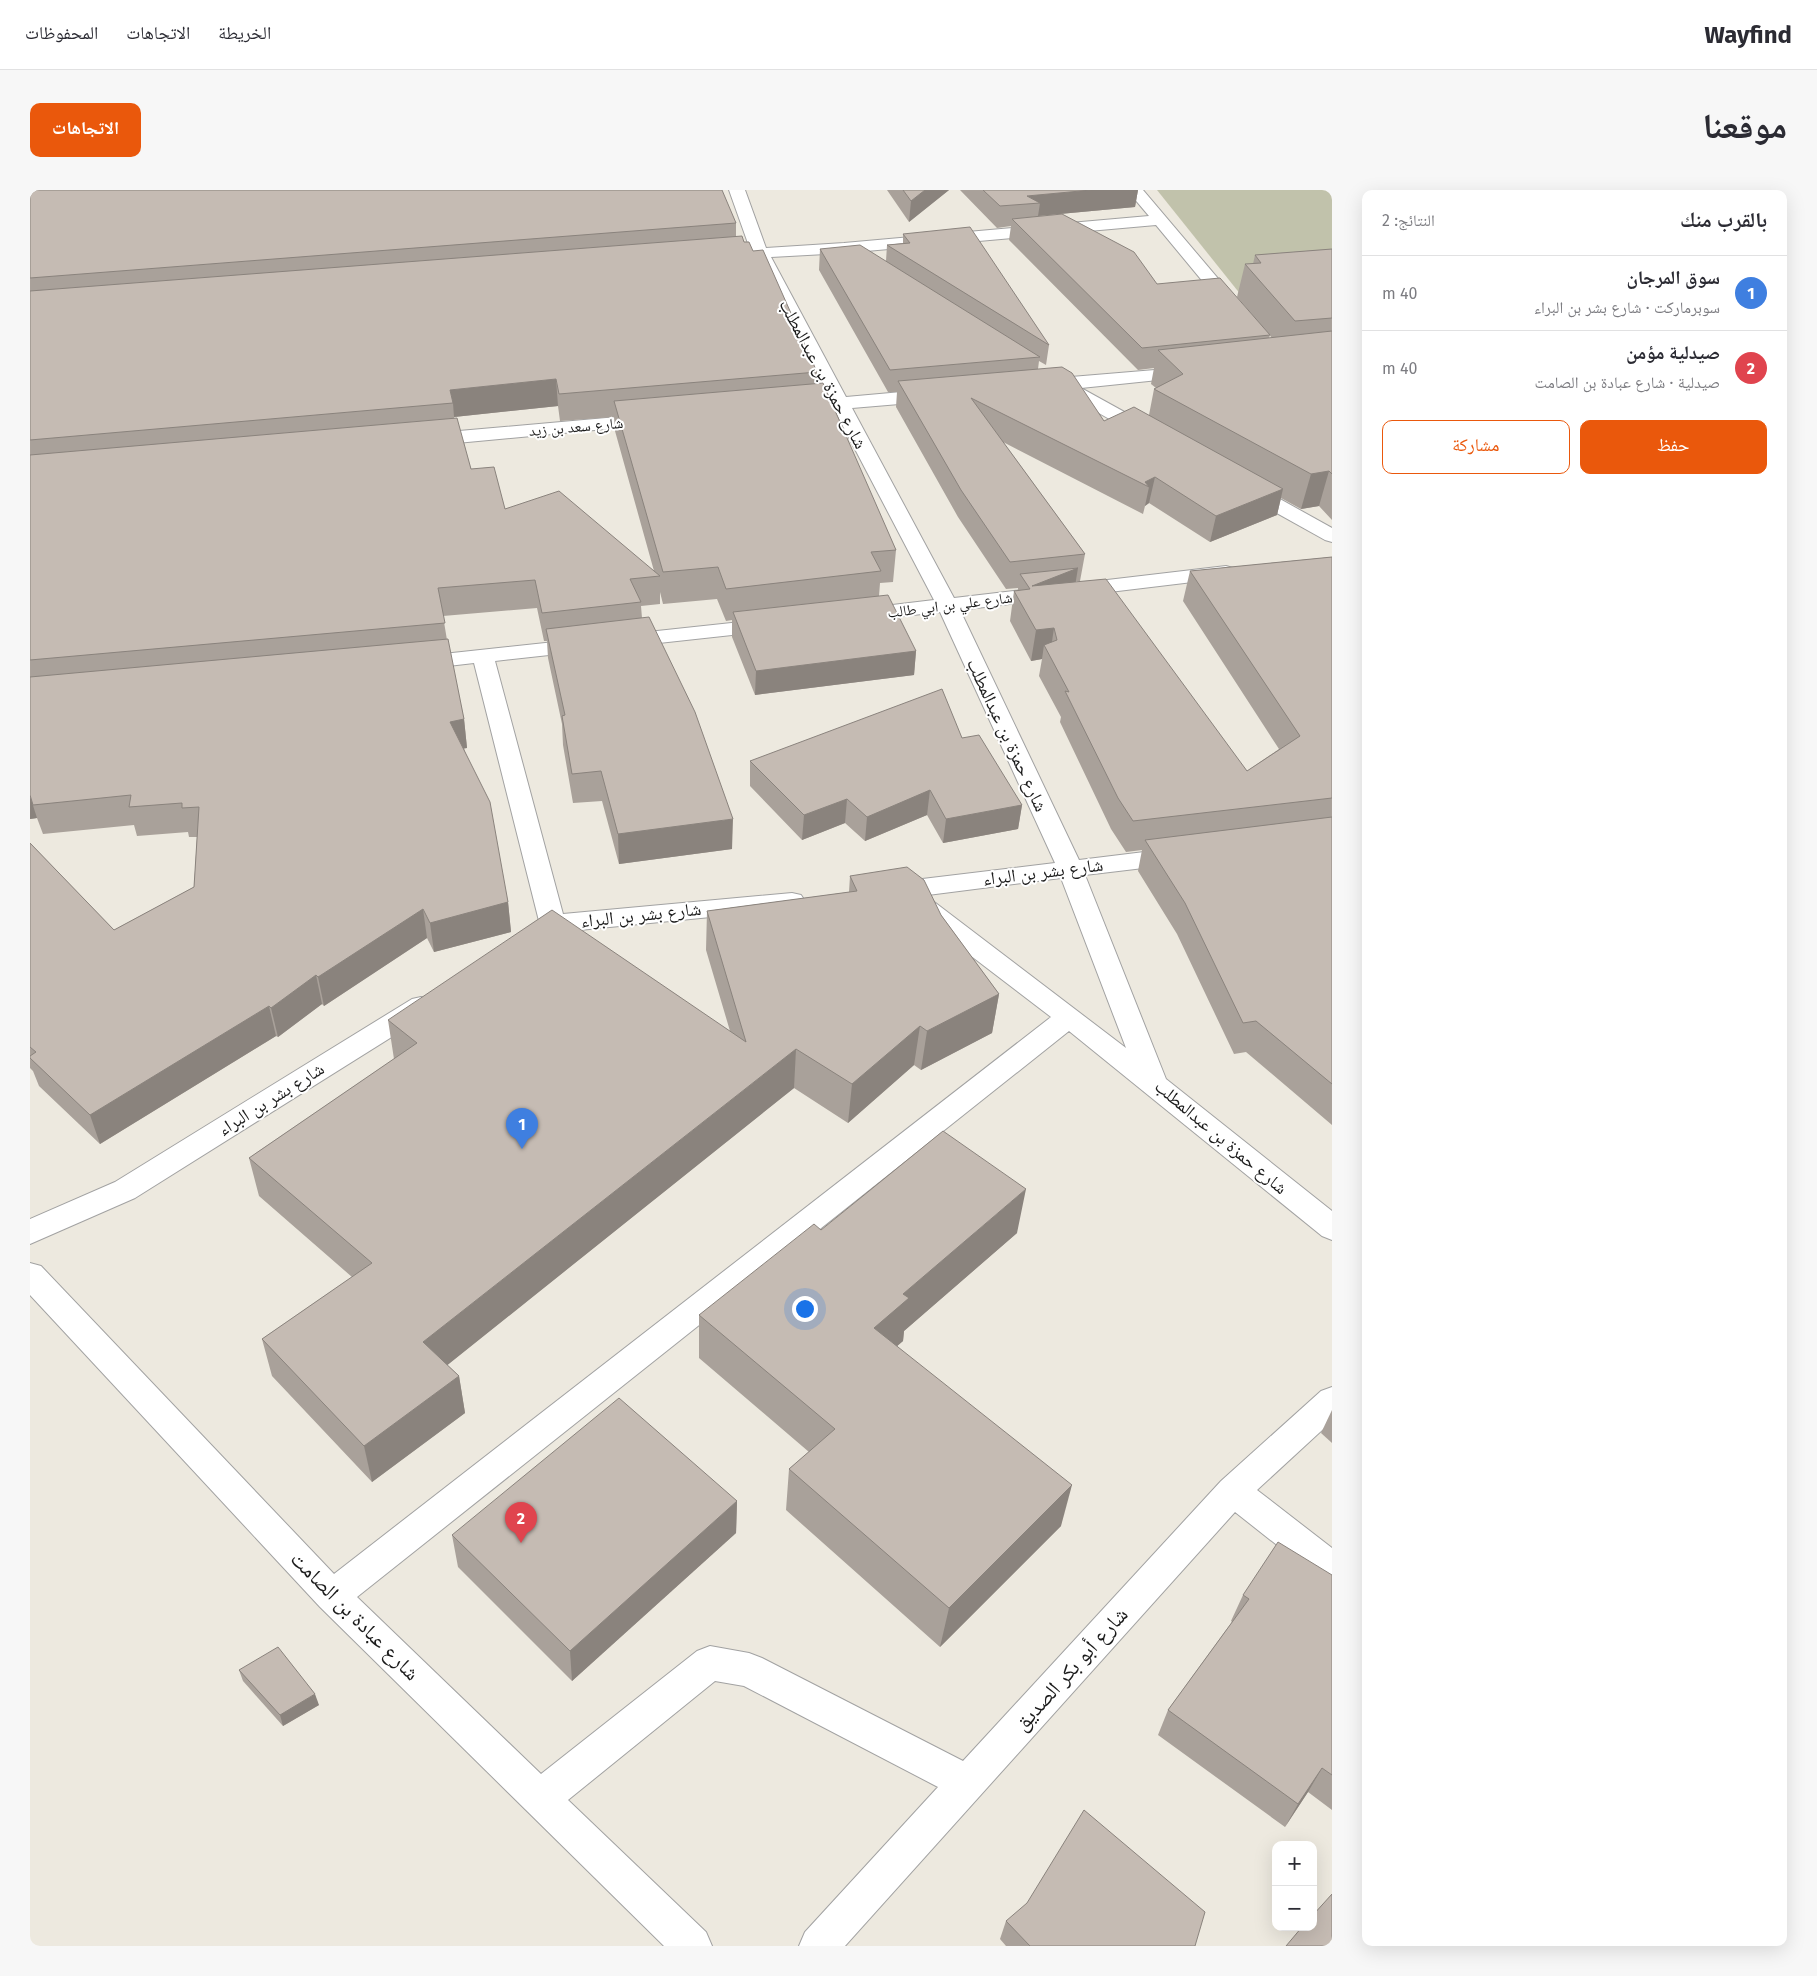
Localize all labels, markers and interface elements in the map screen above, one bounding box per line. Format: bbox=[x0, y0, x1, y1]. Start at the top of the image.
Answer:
text: Wayfind bbox=[1705, 21, 1792, 49]
text: المحفوظات bbox=[25, 22, 98, 44]
text: الاتجاهات bbox=[126, 22, 190, 44]
text: الخريطة bbox=[218, 22, 271, 44]
button: الاتجاهات bbox=[30, 103, 141, 157]
text: موقعنا bbox=[1702, 105, 1787, 147]
text: بالقرب منك bbox=[1680, 207, 1767, 233]
text: النتائج: 2 bbox=[1382, 211, 1435, 230]
text: سوق المرجان bbox=[1626, 266, 1720, 289]
text: 40 m bbox=[1382, 284, 1417, 303]
text: 1 bbox=[1747, 284, 1755, 303]
street label: شارع حمزة بن عبدالمطلب bbox=[774, 295, 872, 453]
text: سوبرماركت · شارع بشر بن البراء bbox=[1534, 298, 1720, 317]
text: صيدلية مؤمن bbox=[1626, 341, 1720, 364]
text: 40 m bbox=[1382, 359, 1417, 378]
text: 2 bbox=[1747, 359, 1755, 378]
text: صيدلية · شارع عبادة بن الصامت bbox=[1534, 373, 1720, 392]
street label: شارع سعد بن زيد bbox=[528, 414, 624, 441]
button: مشاركة bbox=[1382, 420, 1570, 474]
button: حفظ bbox=[1580, 420, 1767, 474]
street label: شارع علي بن ابي طالب bbox=[886, 588, 1014, 624]
street label: شارع حمزة بن عبدالمطلب bbox=[962, 655, 1052, 815]
street label: شارع بشر بن البراء bbox=[982, 854, 1104, 890]
street label: شارع بشر بن البراء bbox=[580, 898, 702, 932]
street label: شارع بشر بن البراء bbox=[214, 1058, 328, 1140]
street label: شارع حمزة بن عبدالمطلب bbox=[1150, 1075, 1292, 1199]
pin: 1 bbox=[506, 1108, 538, 1149]
your location bbox=[792, 1296, 818, 1322]
pin: 2 bbox=[505, 1502, 537, 1543]
street label: شارع عبادة بن الصامت bbox=[285, 1546, 425, 1686]
street label: شارع أبو بكر الصديق bbox=[1009, 1602, 1133, 1736]
map controls bbox=[1272, 1841, 1317, 1931]
button: + bbox=[1272, 1841, 1317, 1886]
button: − bbox=[1272, 1886, 1317, 1931]

